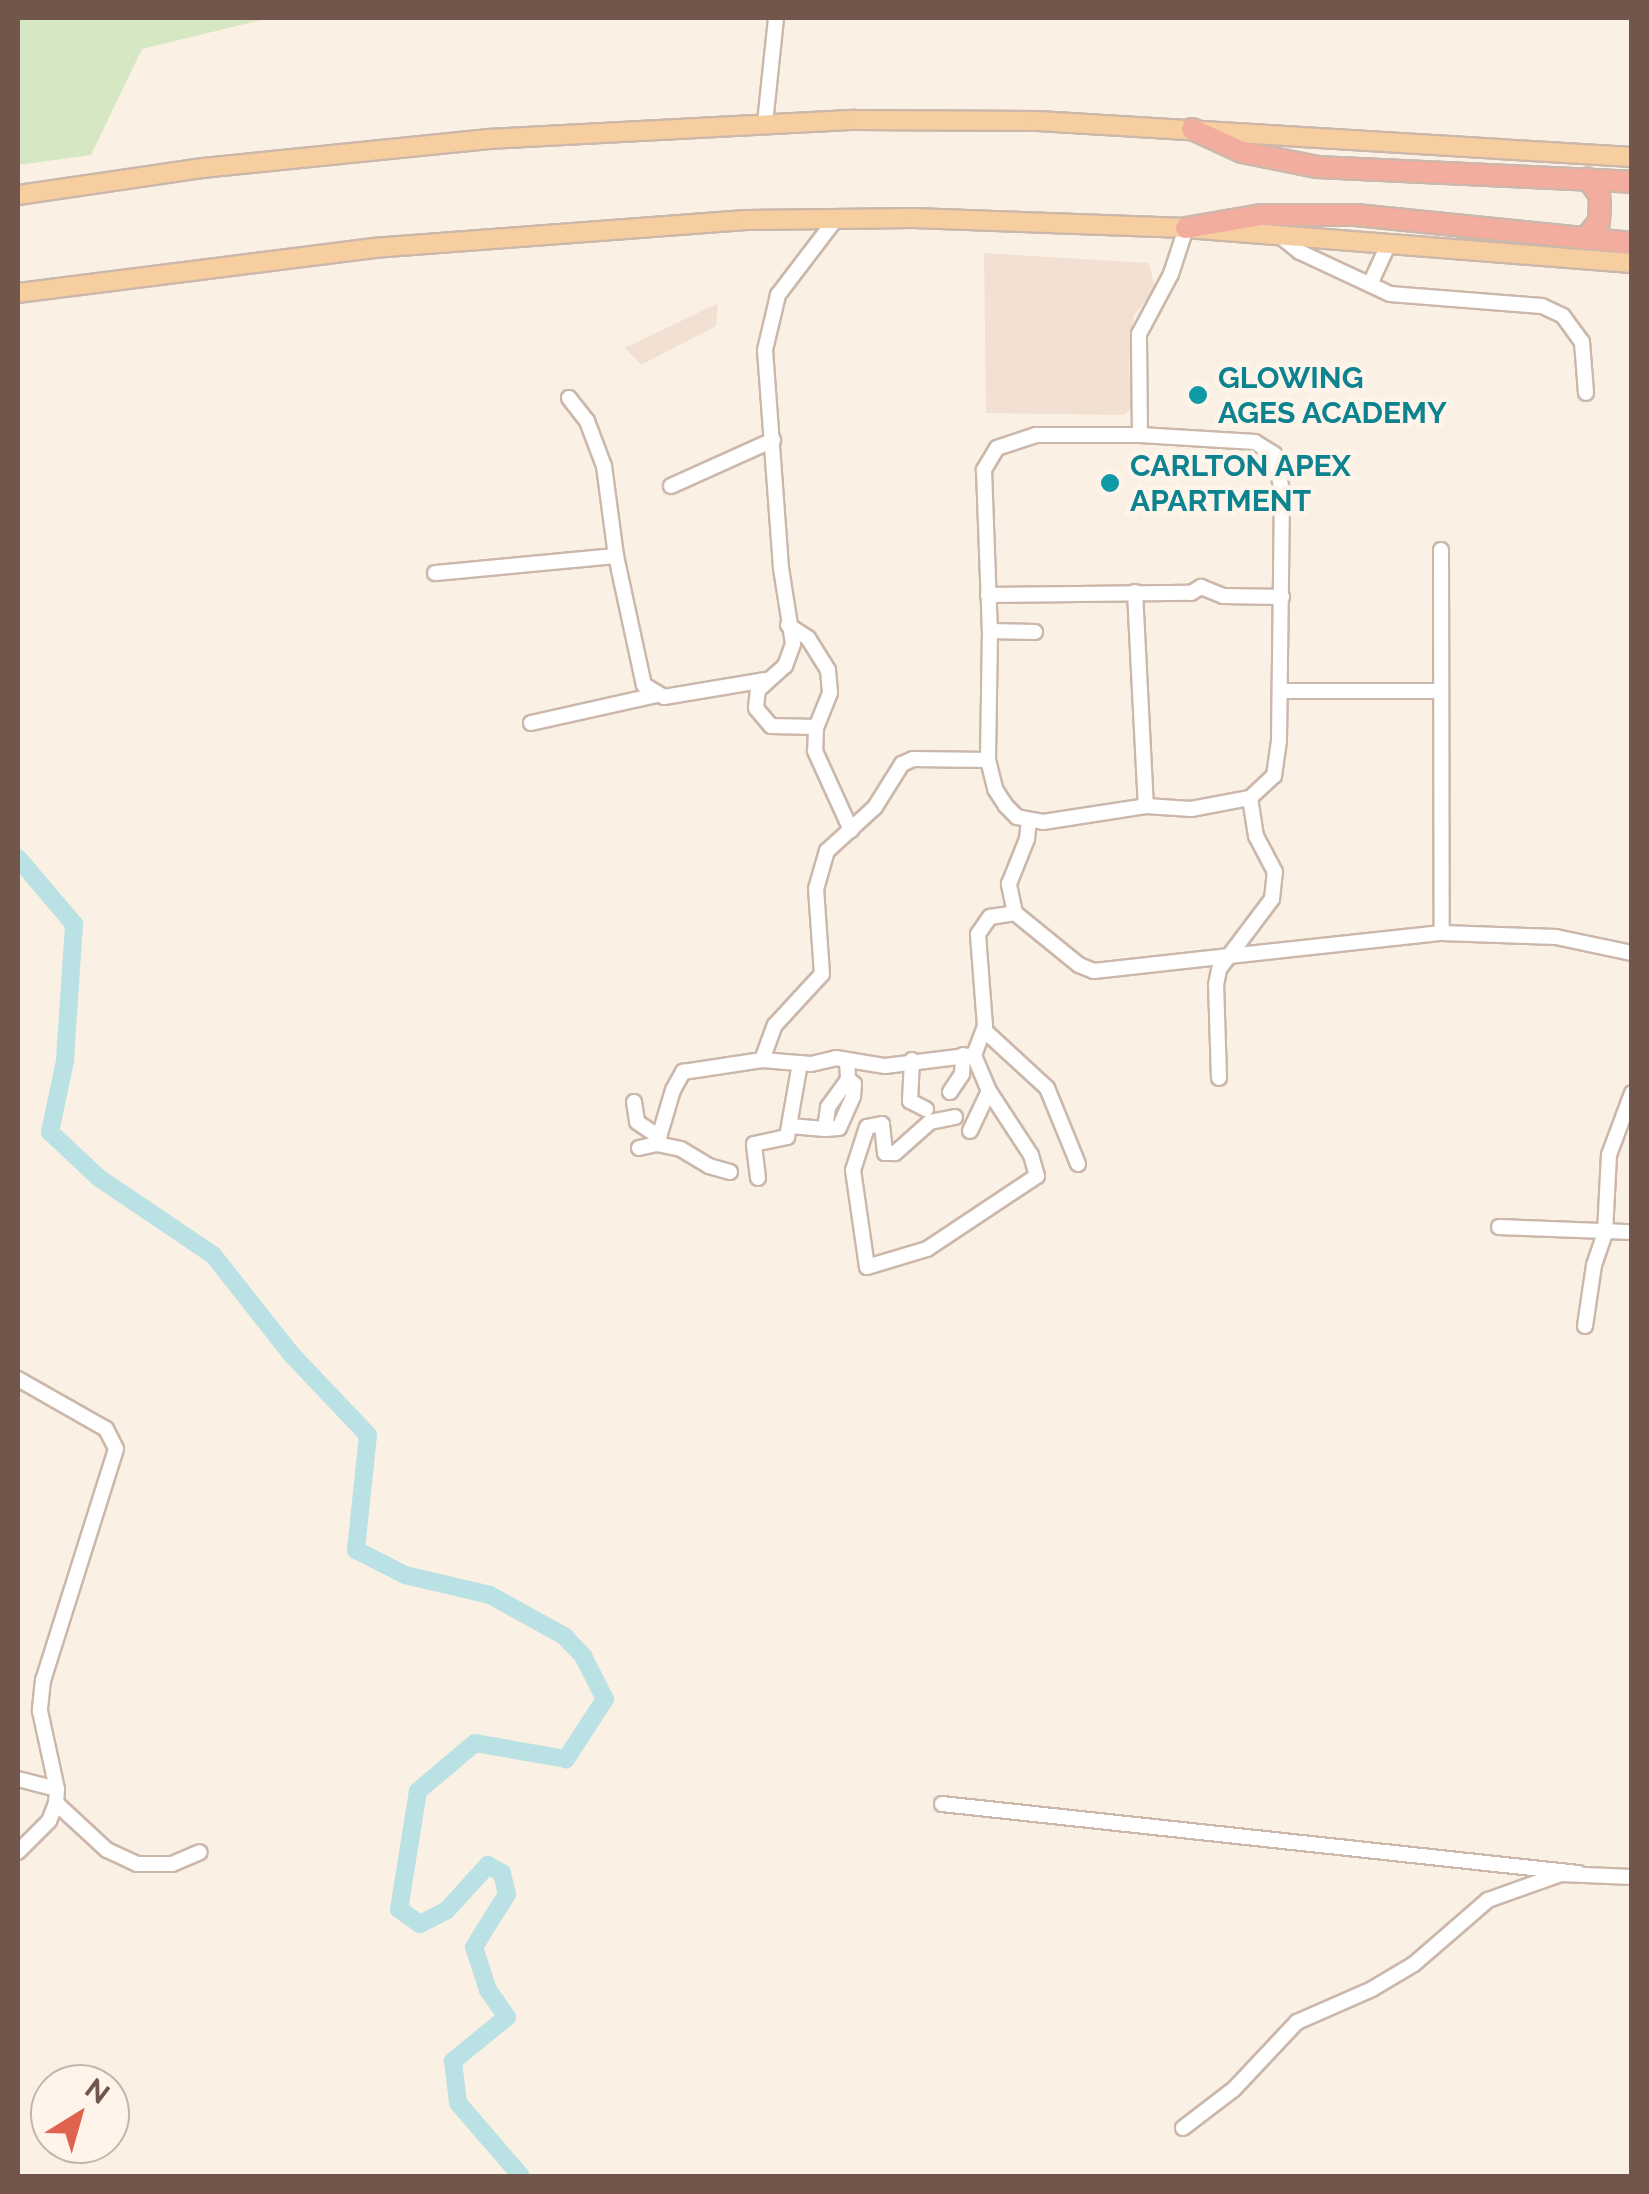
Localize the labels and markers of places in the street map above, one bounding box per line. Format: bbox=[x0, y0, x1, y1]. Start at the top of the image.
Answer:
place label: GLOWING AGES ACADEMY bbox=[1218, 360, 1448, 430]
marker: GLOWING AGES ACADEMY bbox=[1187, 384, 1209, 406]
place label: CARLTON APEX APARTMENT bbox=[1130, 448, 1352, 518]
marker: CARLTON APEX APARTMENT bbox=[1099, 472, 1121, 494]

